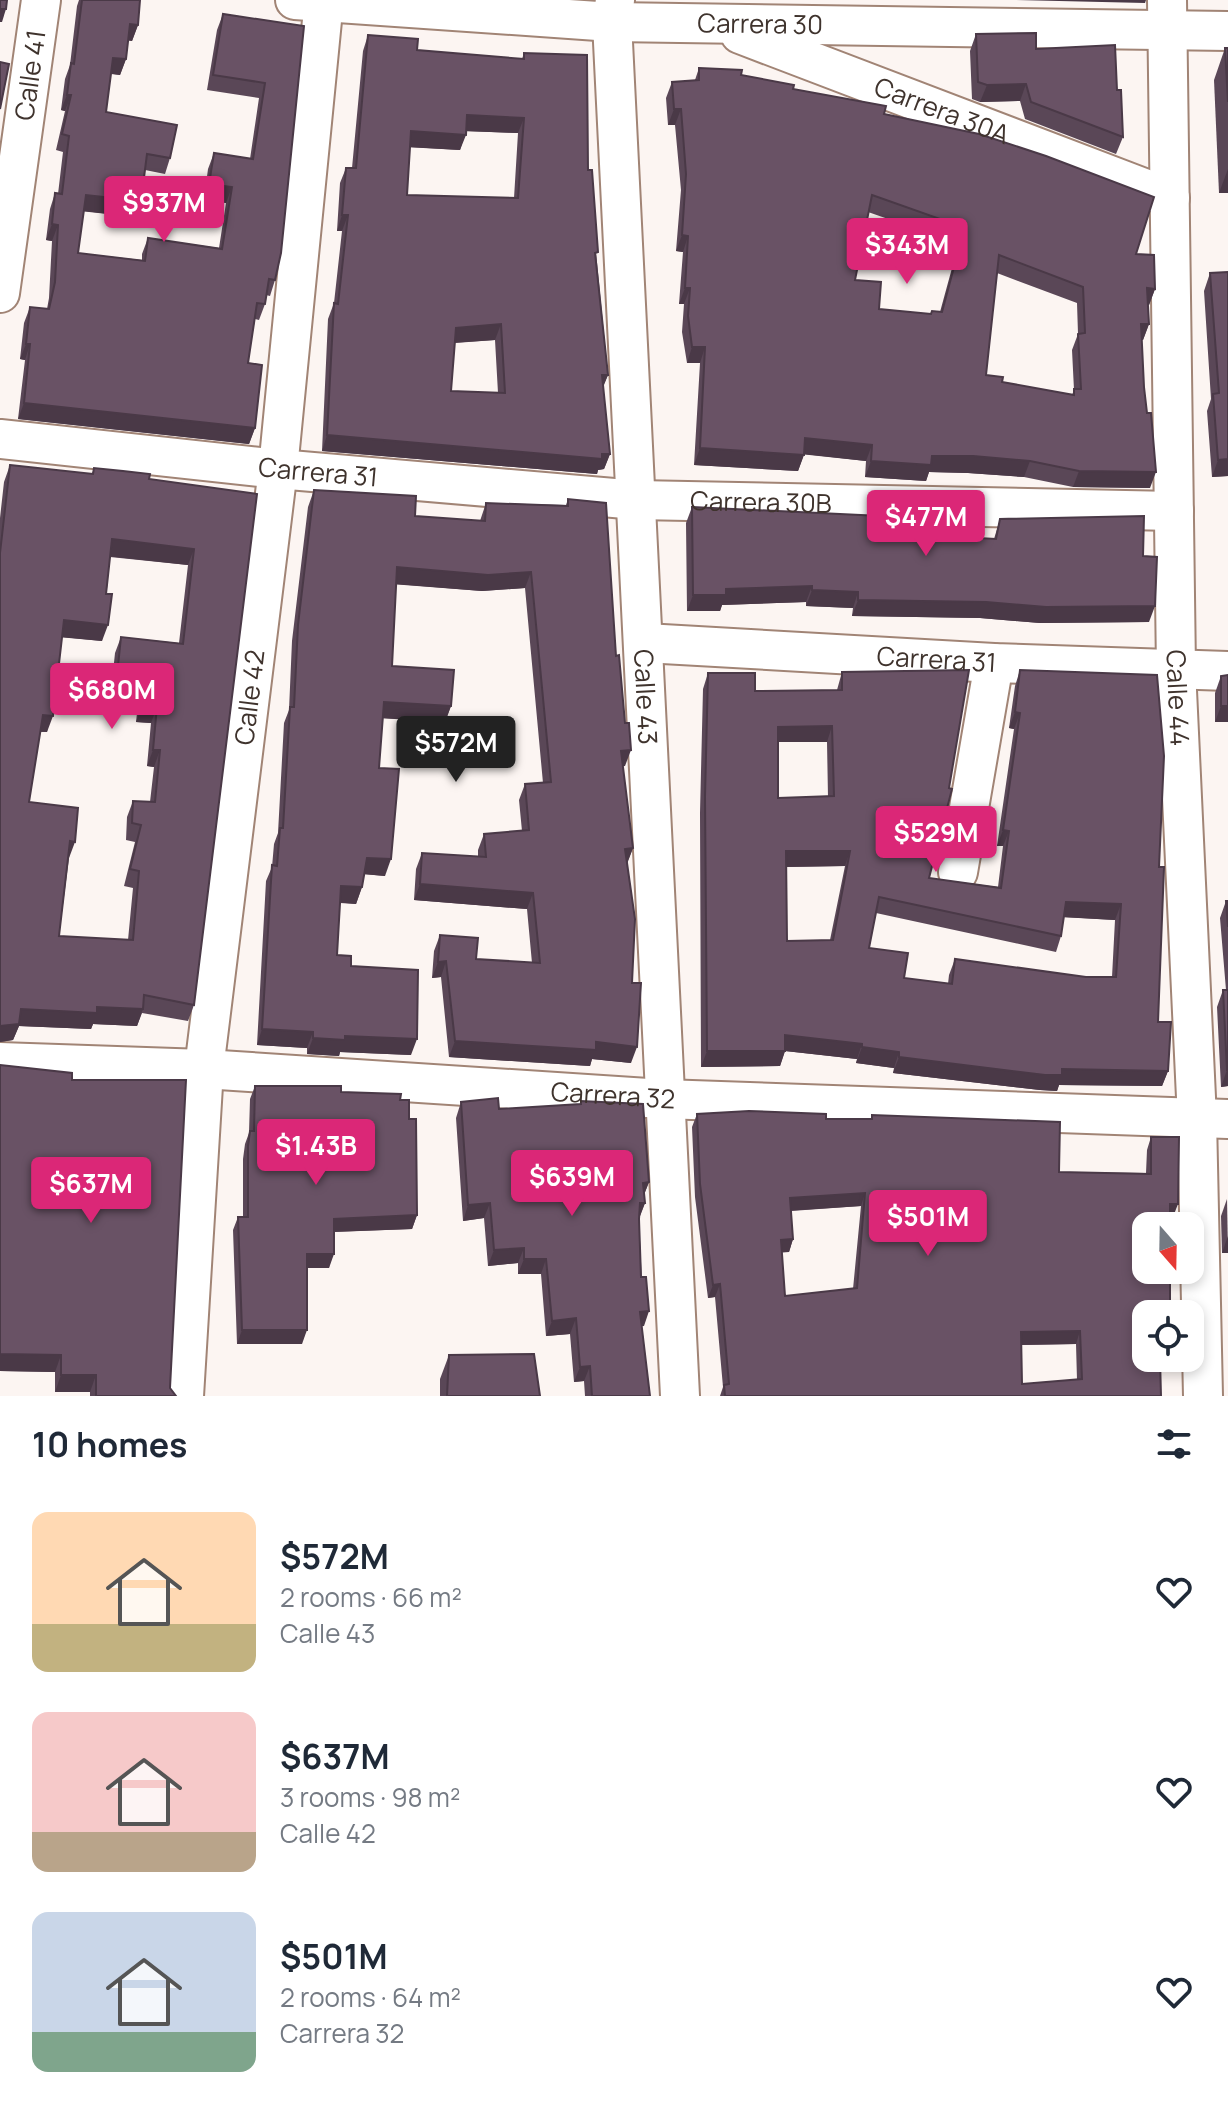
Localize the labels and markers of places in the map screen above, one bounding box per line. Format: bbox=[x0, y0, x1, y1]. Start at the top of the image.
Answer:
pin: $937M bbox=[108, 176, 220, 244]
pin: $343M bbox=[851, 218, 963, 286]
pin: $477M bbox=[870, 490, 982, 558]
pin: $680M bbox=[56, 663, 168, 731]
pin: $572M bbox=[400, 716, 512, 784]
pin: $529M bbox=[880, 806, 992, 874]
pin: $1.43B bbox=[251, 1119, 381, 1187]
pin: $639M bbox=[516, 1150, 628, 1218]
pin: $637M bbox=[35, 1157, 147, 1225]
pin: $501M bbox=[872, 1190, 984, 1258]

